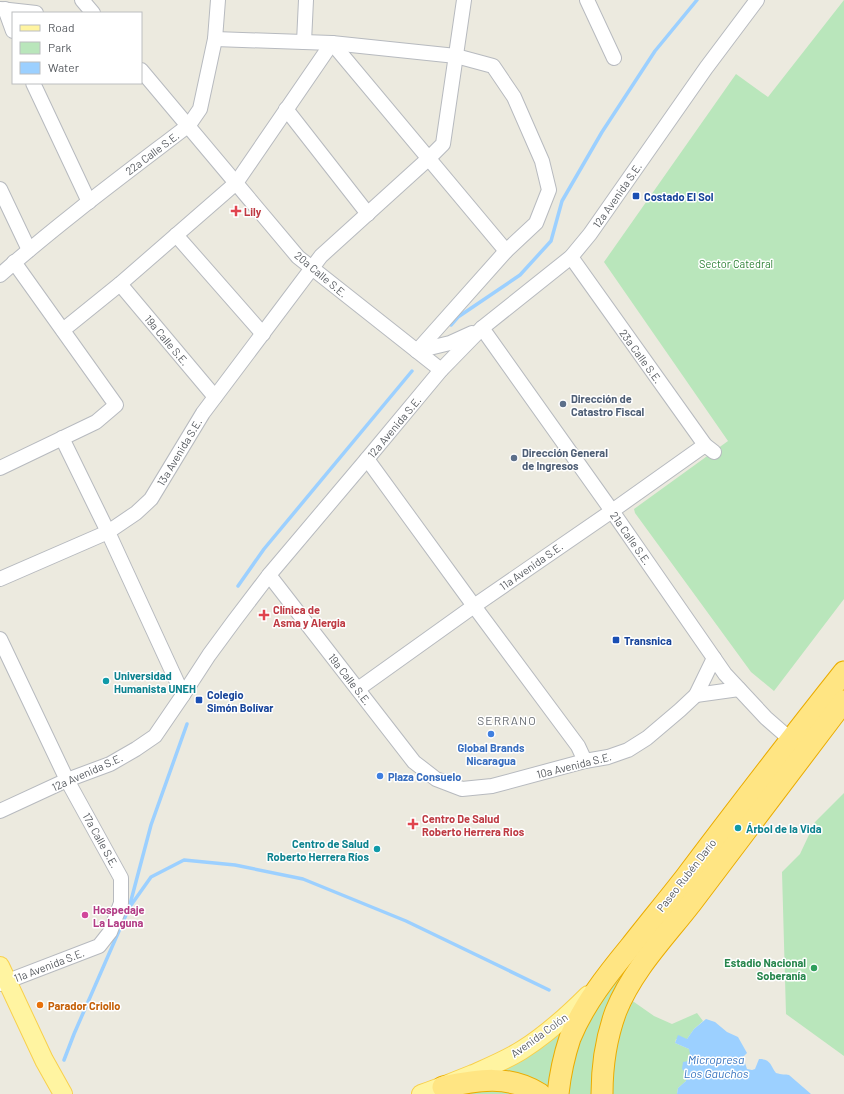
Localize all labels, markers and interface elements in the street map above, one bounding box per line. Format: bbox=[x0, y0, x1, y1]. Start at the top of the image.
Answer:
legend bbox=[12, 12, 142, 84]
text: Road bbox=[48, 20, 75, 34]
text: Park bbox=[48, 40, 72, 54]
text: Water bbox=[48, 60, 80, 74]
street label: 22a Calle S.E. bbox=[123, 129, 181, 177]
street label: 12a Avenida S.E. bbox=[590, 160, 644, 230]
place label: Costado El Sol bbox=[644, 190, 714, 203]
marker: Costado El Sol bbox=[631, 191, 641, 201]
place label: Lily bbox=[244, 205, 262, 218]
marker: Lily bbox=[231, 206, 241, 216]
street label: 20a Calle S.E. bbox=[292, 248, 350, 300]
park label: Sector Catedral bbox=[699, 257, 773, 270]
street label: 19a Calle S.E. bbox=[142, 312, 192, 368]
street label: 23a Calle S.E. bbox=[617, 326, 665, 386]
place label: Dirección de Catastro Fiscal bbox=[571, 392, 645, 418]
street label: 12a Avenida S.E. bbox=[364, 394, 424, 460]
marker: Dirección de Catastro Fiscal bbox=[558, 399, 568, 409]
street label: 13a Avenida S.E. bbox=[154, 416, 204, 488]
place label: Dirección General de Ingresos bbox=[522, 446, 608, 472]
marker: Dirección General de Ingresos bbox=[509, 453, 519, 463]
street label: 21a Calle S.E. bbox=[608, 509, 654, 567]
street label: 11a Avenida S.E. bbox=[497, 539, 565, 593]
place label: Clínica de Asma y Alergia bbox=[273, 603, 346, 629]
marker: Clínica de Asma y Alergia bbox=[258, 609, 270, 621]
place label: Transnica bbox=[624, 634, 672, 647]
marker: Transnica bbox=[611, 635, 621, 645]
street label: 19a Calle S.E. bbox=[326, 651, 374, 707]
place label: Universidad Humanista UNEH bbox=[114, 669, 196, 695]
marker: Universidad Humanista UNEH bbox=[101, 676, 111, 686]
place label: Colegio Simón Bolívar bbox=[207, 688, 274, 714]
marker: Colegio Simón Bolívar bbox=[194, 695, 204, 705]
district label: SERRANO bbox=[477, 713, 537, 727]
marker: Global Brands Nicaragua bbox=[486, 729, 496, 739]
place label: Global Brands Nicaragua bbox=[458, 741, 525, 767]
street label: 10a Avenida S.E. bbox=[535, 749, 613, 781]
street label: 12a Avenida S.E. bbox=[49, 751, 125, 793]
place label: Plaza Consuelo bbox=[388, 770, 461, 783]
marker: Plaza Consuelo bbox=[375, 771, 385, 781]
street label: 17a Calle S.E. bbox=[80, 810, 122, 870]
place label: Centro De Salud Roberto Herrera Rios bbox=[422, 812, 525, 838]
marker: Centro De Salud Roberto Herrera Rios bbox=[407, 818, 419, 830]
place label: Árbol de la Vida bbox=[746, 822, 822, 835]
marker: Árbol de la Vida bbox=[733, 823, 743, 833]
street label: Paseo Rubén Darío bbox=[654, 836, 718, 914]
place label: Centro de Salud Roberto Herrera Ríos bbox=[267, 837, 369, 863]
marker: Centro de Salud Roberto Herrera Ríos bbox=[372, 844, 382, 854]
place label: Hospedaje La Laguna bbox=[93, 903, 145, 929]
marker: Hospedaje La Laguna bbox=[80, 910, 90, 920]
street label: 11a Avenida S.E. bbox=[12, 946, 86, 984]
place label: Estadio Nacional Soberanía bbox=[724, 956, 806, 982]
marker: Estadio Nacional Soberanía bbox=[809, 963, 819, 973]
place label: Parador Criollo bbox=[48, 999, 120, 1012]
marker: Parador Criollo bbox=[35, 1000, 45, 1010]
street label: Avenida Colón bbox=[508, 1010, 570, 1060]
water label: Micropresa Los Gauchos bbox=[684, 1052, 749, 1080]

